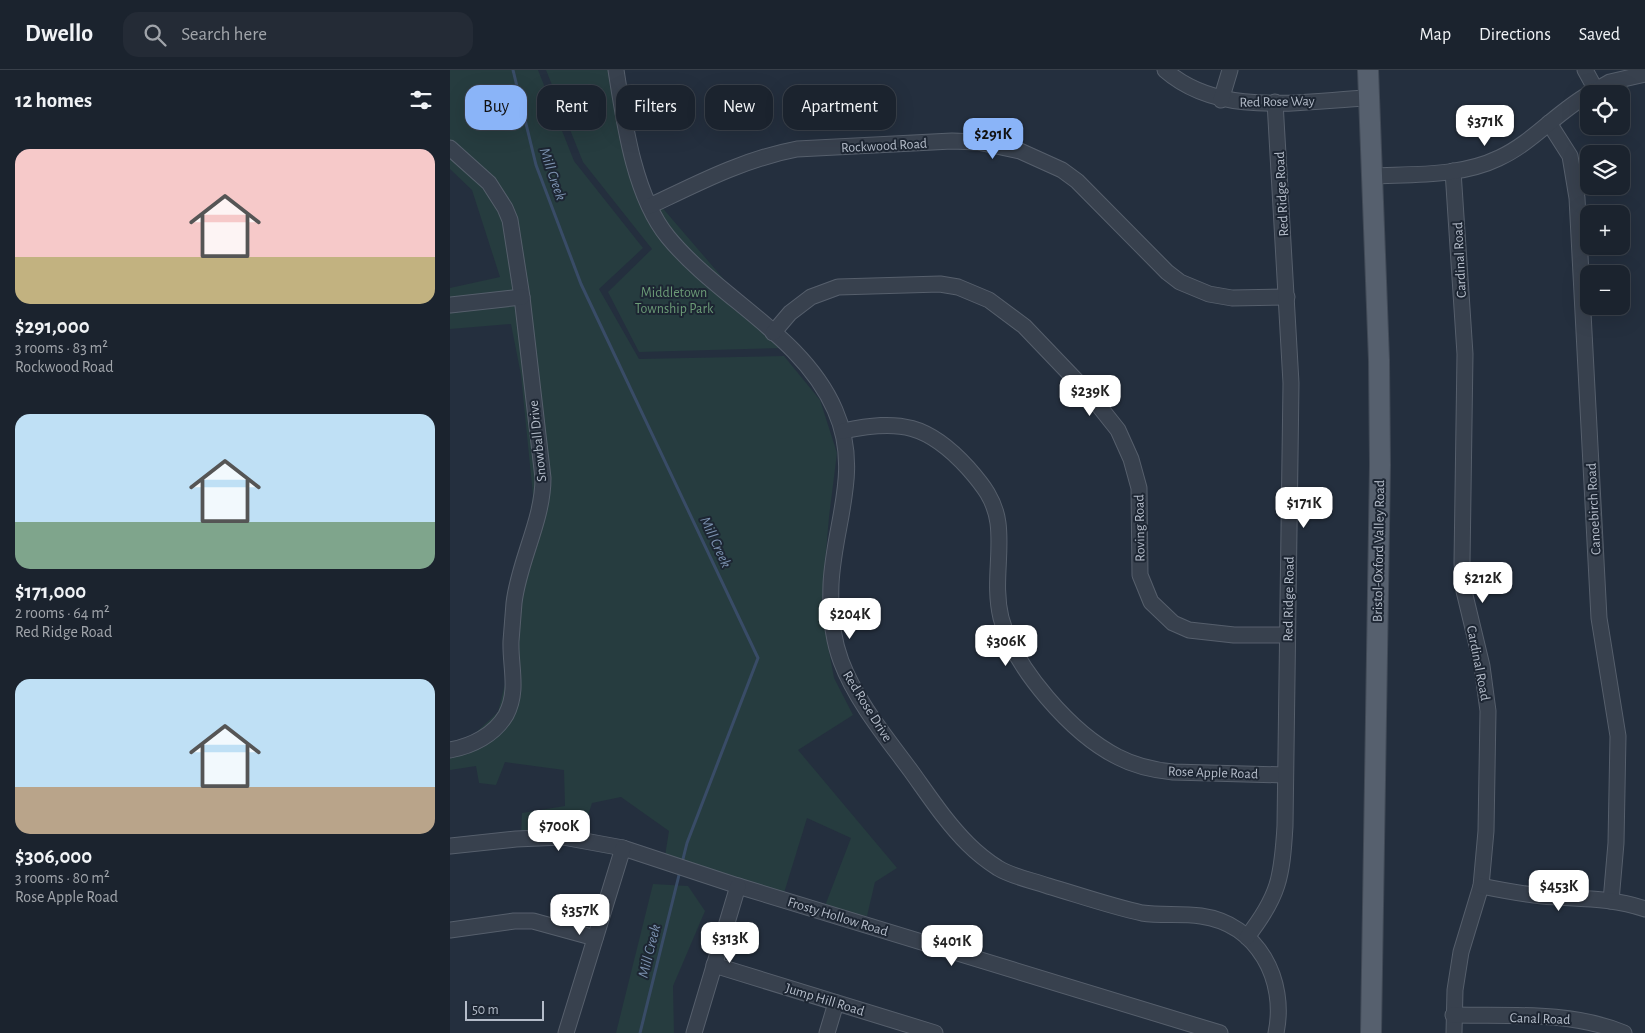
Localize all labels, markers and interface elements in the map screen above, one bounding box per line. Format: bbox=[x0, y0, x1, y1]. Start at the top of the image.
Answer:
search box bbox=[123, 12, 473, 57]
icon: search bbox=[141, 21, 169, 49]
text: Dwello bbox=[25, 22, 93, 46]
text: Search here bbox=[181, 25, 267, 44]
text: Map bbox=[1420, 26, 1451, 44]
text: Directions bbox=[1479, 26, 1551, 44]
text: Saved bbox=[1579, 26, 1620, 44]
chip: Buy bbox=[465, 85, 527, 130]
chip: Rent bbox=[537, 85, 606, 130]
chip: Filters bbox=[616, 85, 695, 130]
chip: New bbox=[705, 85, 773, 130]
chip: Apartment bbox=[783, 85, 896, 130]
map controls bbox=[1580, 85, 1630, 315]
button: locate bbox=[1580, 85, 1630, 135]
icon: filters bbox=[407, 86, 435, 114]
text: 12 homes bbox=[15, 90, 92, 111]
street label: Red Rose Way bbox=[1239, 94, 1315, 110]
pin: $371K bbox=[1450, 104, 1520, 147]
text: $371K bbox=[1467, 113, 1503, 129]
pin: $291K bbox=[958, 118, 1028, 160]
text: $291K bbox=[974, 126, 1012, 142]
street label: Rockwood Road bbox=[841, 137, 928, 155]
button: layers bbox=[1580, 145, 1630, 195]
water label: Mill Creek bbox=[537, 146, 569, 202]
street label: Red Ridge Road bbox=[1273, 151, 1291, 237]
icon: home bbox=[180, 181, 270, 271]
button: + bbox=[1580, 205, 1630, 255]
street label: Cardinal Road bbox=[1451, 222, 1469, 298]
button: − bbox=[1580, 265, 1630, 315]
park label: Middletown Township Park bbox=[635, 286, 714, 316]
text: $291,000 bbox=[15, 316, 90, 337]
text: 3 rooms · 83 m² bbox=[15, 340, 108, 356]
text: Rockwood Road bbox=[15, 359, 114, 375]
pin: $239K bbox=[1055, 374, 1125, 417]
text: $239K bbox=[1071, 383, 1109, 399]
street label: Snowball Drive bbox=[527, 399, 549, 482]
icon: home bbox=[180, 446, 270, 536]
street label: Canoebirch Road bbox=[1585, 463, 1603, 555]
street label: Bristol-Oxford Valley Road bbox=[1371, 480, 1387, 622]
pin: $171K bbox=[1269, 486, 1339, 529]
street label: Roving Road bbox=[1132, 494, 1148, 562]
text: $171K bbox=[1287, 495, 1321, 511]
water label: Mill Creek bbox=[697, 514, 734, 570]
street label: Red Ridge Road bbox=[1281, 556, 1297, 642]
pin: $212K bbox=[1448, 562, 1518, 604]
text: $212K bbox=[1464, 570, 1502, 586]
text: $171,000 bbox=[15, 581, 86, 602]
pin: $204K bbox=[815, 598, 885, 640]
text: 2 rooms · 64 m² bbox=[15, 605, 110, 621]
text: $204K bbox=[830, 606, 870, 622]
text: Red Ridge Road bbox=[15, 624, 112, 640]
pin: $306K bbox=[971, 624, 1041, 667]
street label: Cardinal Road bbox=[1464, 625, 1492, 702]
text: $306K bbox=[986, 633, 1026, 649]
street label: Red Rose Drive bbox=[840, 669, 894, 744]
icon: home bbox=[180, 711, 270, 801]
street label: Rose Apple Road bbox=[1168, 764, 1258, 782]
pin: $700K bbox=[524, 810, 594, 852]
text: $700K bbox=[539, 818, 579, 834]
text: $306,000 bbox=[15, 846, 92, 867]
text: 3 rooms · 80 m² bbox=[15, 870, 110, 886]
pin: $453K bbox=[1524, 870, 1594, 912]
text: $453K bbox=[1540, 878, 1578, 894]
text: Rose Apple Road bbox=[15, 889, 118, 905]
pin: $357K bbox=[545, 894, 615, 936]
street label: Frosty Hollow Road bbox=[786, 895, 890, 939]
text: $357K bbox=[561, 902, 599, 918]
pin: $313K bbox=[695, 922, 765, 964]
water label: Mill Creek bbox=[636, 923, 663, 979]
pin: $401K bbox=[917, 924, 987, 967]
text: $313K bbox=[712, 930, 748, 946]
text: $401K bbox=[933, 933, 971, 949]
street label: Jump Hill Road bbox=[784, 981, 866, 1019]
scale bar bbox=[465, 998, 544, 1021]
text: 50 m bbox=[472, 1003, 499, 1017]
street label: Canal Road bbox=[1509, 1011, 1571, 1027]

